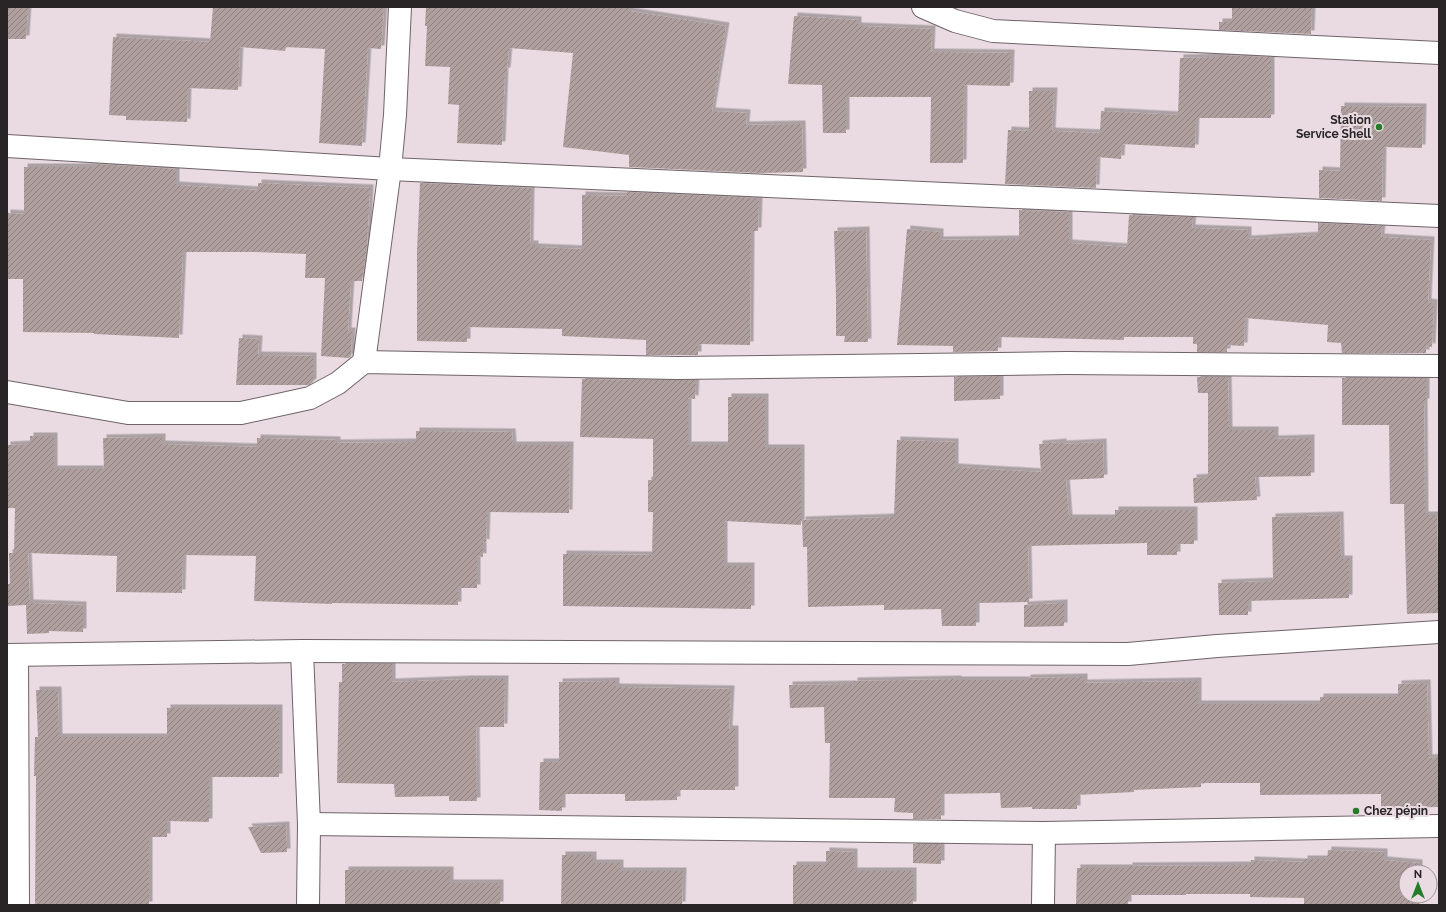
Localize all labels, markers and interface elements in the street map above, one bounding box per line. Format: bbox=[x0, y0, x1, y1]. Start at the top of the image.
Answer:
place label: Station Service Shell bbox=[1296, 113, 1371, 141]
marker: Station Service Shell bbox=[1374, 122, 1384, 132]
place label: Chez pépin bbox=[1364, 804, 1428, 818]
marker: Chez pépin bbox=[1351, 806, 1361, 816]
north arrow bbox=[1398, 864, 1438, 904]
text: N bbox=[1414, 868, 1422, 881]

